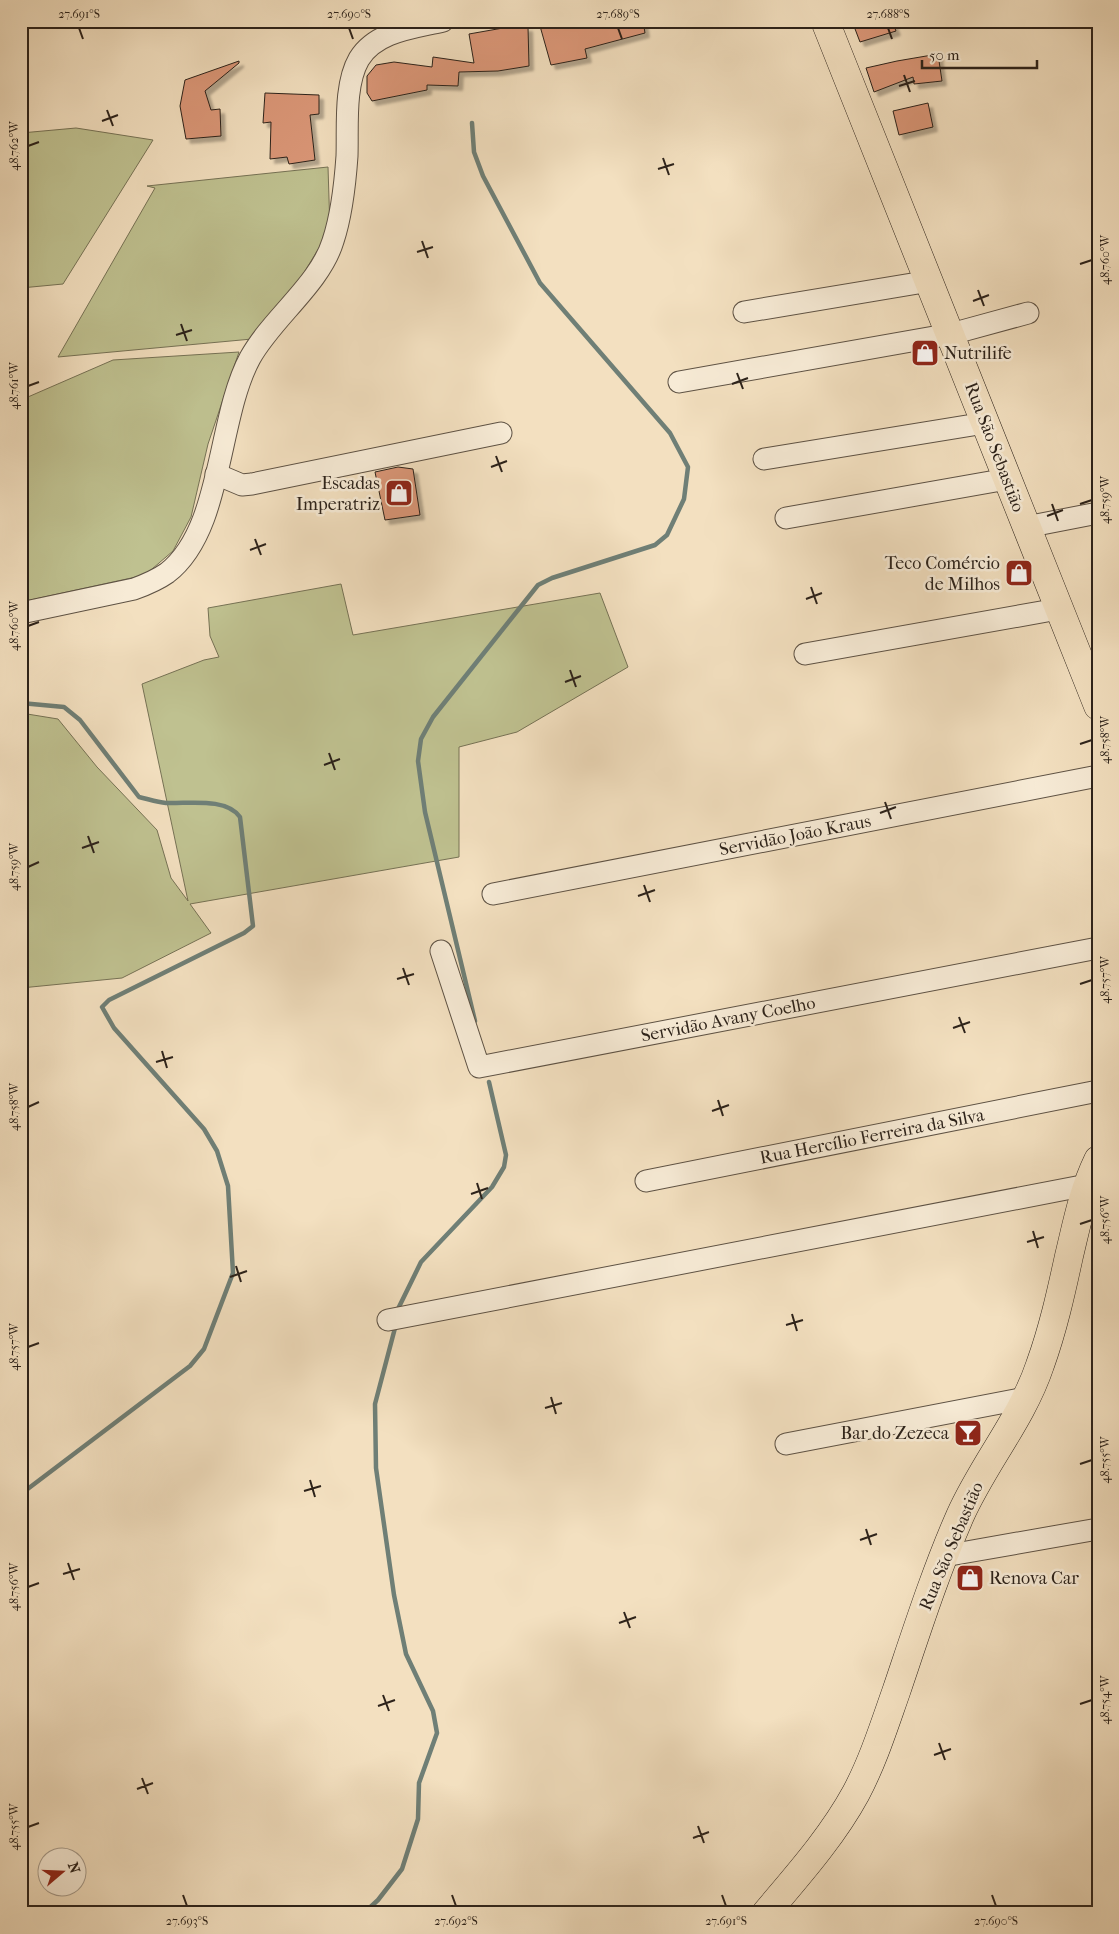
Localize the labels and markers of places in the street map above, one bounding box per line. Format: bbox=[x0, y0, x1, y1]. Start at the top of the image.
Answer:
shop icon: Nutrilife bbox=[910, 338, 940, 368]
place label: Nutrilife bbox=[944, 343, 1012, 364]
place label: Escadas Imperatriz bbox=[296, 473, 380, 515]
shop icon: Escadas Imperatriz bbox=[384, 478, 414, 508]
place label: Teco Comércio de Milhos bbox=[885, 553, 1000, 595]
shop icon: Teco Comércio de Milhos bbox=[1004, 558, 1034, 588]
bar icon: Bar do Zezeca bbox=[953, 1418, 983, 1448]
place label: Bar do Zezeca bbox=[840, 1423, 950, 1444]
shop icon: Renova Car bbox=[955, 1563, 985, 1593]
place label: Renova Car bbox=[989, 1568, 1079, 1589]

